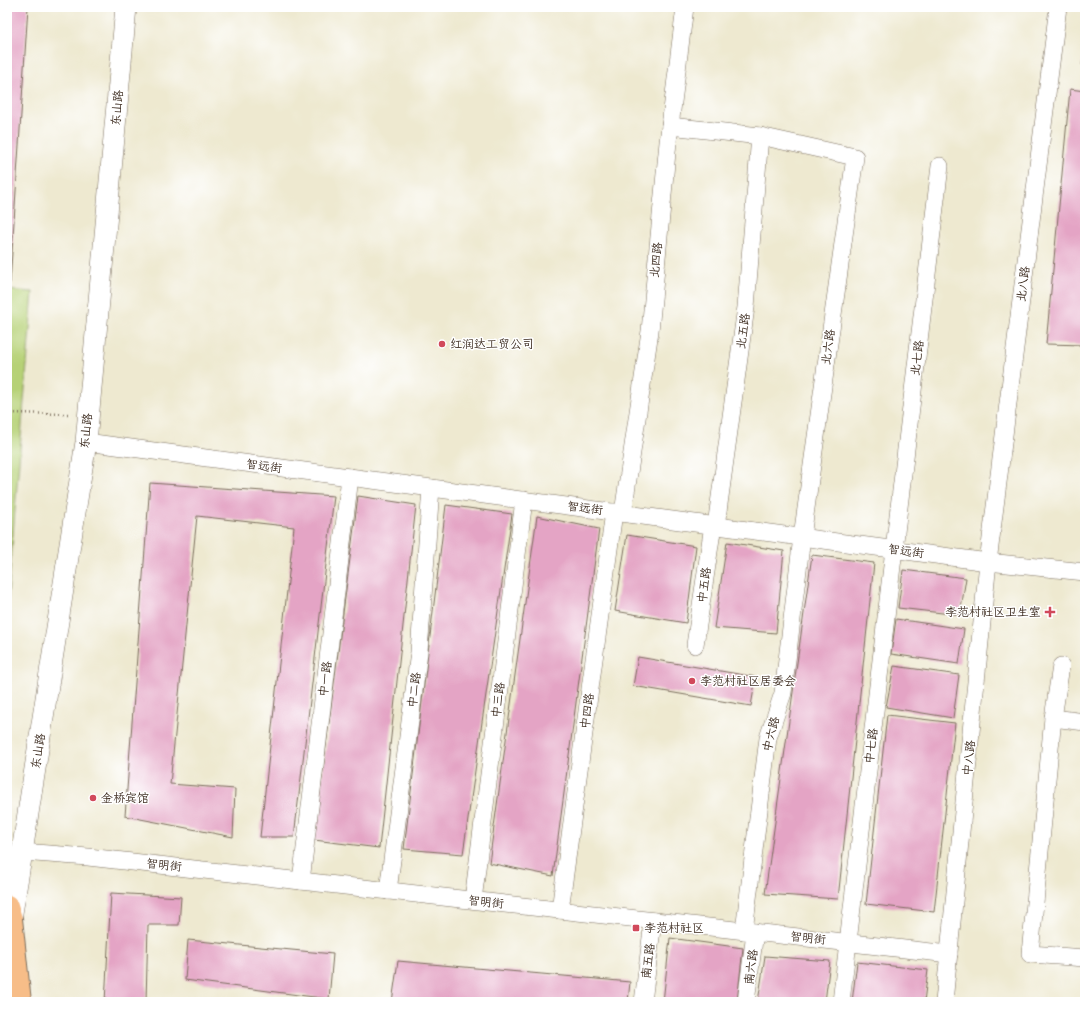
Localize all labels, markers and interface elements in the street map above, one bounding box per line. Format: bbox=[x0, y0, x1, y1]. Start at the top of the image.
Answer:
street label: 东山路 bbox=[106, 89, 129, 127]
street label: 北四路 bbox=[645, 241, 668, 279]
street label: 北八路 bbox=[1012, 265, 1035, 303]
street label: 北五路 bbox=[732, 312, 755, 350]
street label: 北六路 bbox=[817, 328, 840, 366]
place label: 红润达工贸公司 bbox=[450, 335, 534, 354]
marker: 红润达工贸公司 bbox=[437, 339, 447, 349]
street label: 北七路 bbox=[906, 339, 929, 377]
street label: 东山路 bbox=[75, 412, 98, 450]
street label: 智远街 bbox=[245, 455, 283, 478]
street label: 智远街 bbox=[566, 497, 604, 520]
street label: 智远街 bbox=[887, 540, 925, 563]
street label: 中五路 bbox=[693, 566, 716, 604]
place label: 李范村社区卫生室 bbox=[945, 603, 1041, 622]
marker: 李范村社区卫生室 bbox=[1044, 606, 1056, 618]
street label: 中一路 bbox=[314, 660, 337, 698]
street label: 中二路 bbox=[403, 671, 426, 709]
place label: 李范村社区居委会 bbox=[700, 672, 796, 691]
marker: 李范村社区居委会 bbox=[687, 676, 697, 686]
street label: 中三路 bbox=[487, 681, 510, 719]
street label: 中四路 bbox=[576, 692, 599, 730]
street label: 中六路 bbox=[758, 714, 785, 754]
street label: 中七路 bbox=[860, 727, 883, 765]
street label: 东山路 bbox=[26, 732, 51, 770]
street label: 中八路 bbox=[958, 739, 981, 777]
place label: 金桥宾馆 bbox=[101, 789, 149, 808]
marker: 金桥宾馆 bbox=[88, 793, 98, 803]
street label: 智明街 bbox=[145, 854, 183, 877]
street label: 智明街 bbox=[467, 891, 505, 914]
place label: 李范村社区 bbox=[644, 919, 704, 938]
marker: 李范村社区 bbox=[631, 923, 641, 933]
street label: 智明街 bbox=[789, 927, 827, 950]
street label: 南五路 bbox=[637, 942, 660, 980]
street label: 南六路 bbox=[740, 948, 763, 986]

